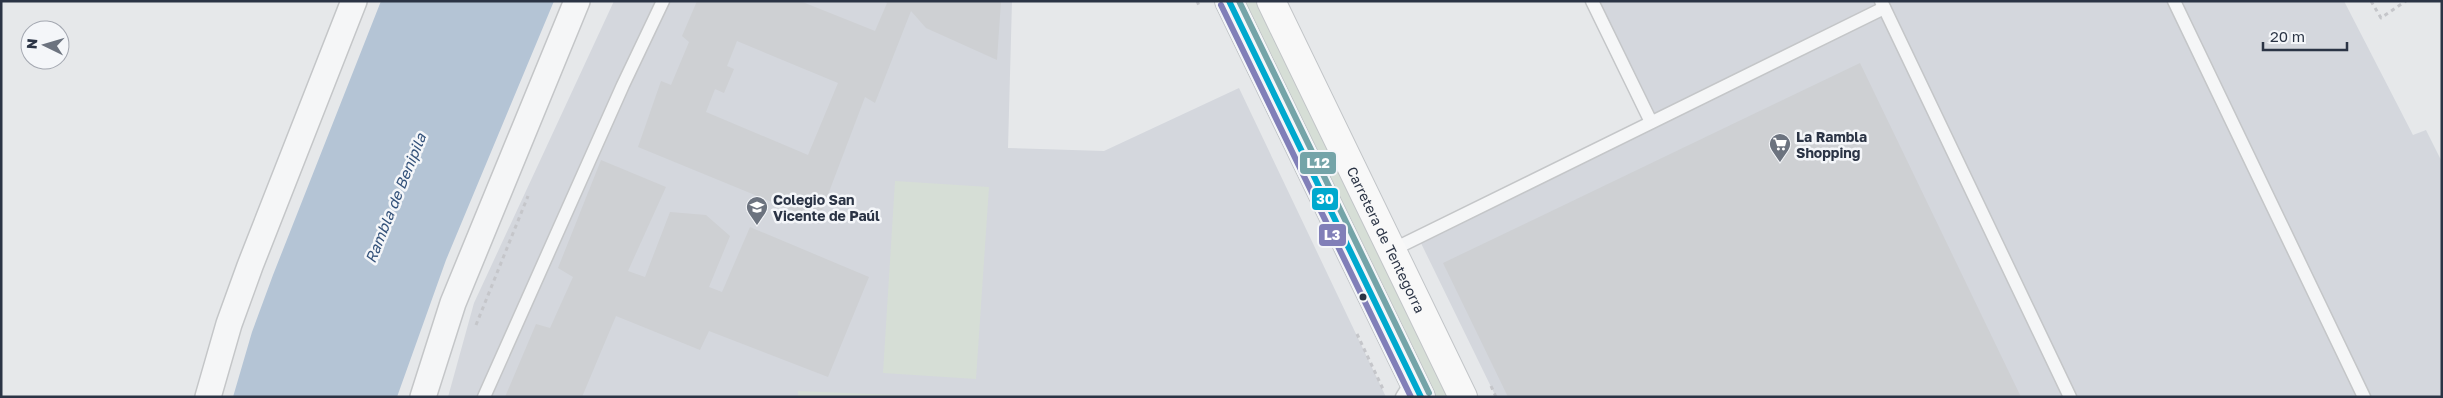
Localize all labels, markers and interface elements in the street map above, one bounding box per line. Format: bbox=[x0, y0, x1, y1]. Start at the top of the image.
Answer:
north arrow bbox=[20, 20, 70, 70]
scale bar bbox=[2263, 20, 2347, 52]
text: 20 m bbox=[2270, 27, 2305, 45]
text: N bbox=[23, 38, 40, 50]
place label: La Rambla Shopping bbox=[1796, 128, 1867, 161]
water label: Rambla de Benipila bbox=[361, 130, 429, 265]
supermarket icon: La Rambla Shopping bbox=[1768, 132, 1792, 163]
line badge: L12 bbox=[1299, 151, 1337, 175]
text: L12 bbox=[1306, 154, 1330, 171]
street label: Carretera de Tentegorra bbox=[1344, 163, 1429, 315]
line badge: 30 bbox=[1311, 187, 1339, 211]
text: 30 bbox=[1316, 190, 1334, 207]
place label: Colegio San Vicente de Paúl bbox=[773, 191, 880, 224]
school or university icon: Colegio San Vicente de Paúl bbox=[745, 195, 769, 226]
line badge: L3 bbox=[1318, 223, 1347, 247]
text: L3 bbox=[1324, 226, 1340, 243]
unlabelled marker bbox=[1358, 292, 1368, 302]

